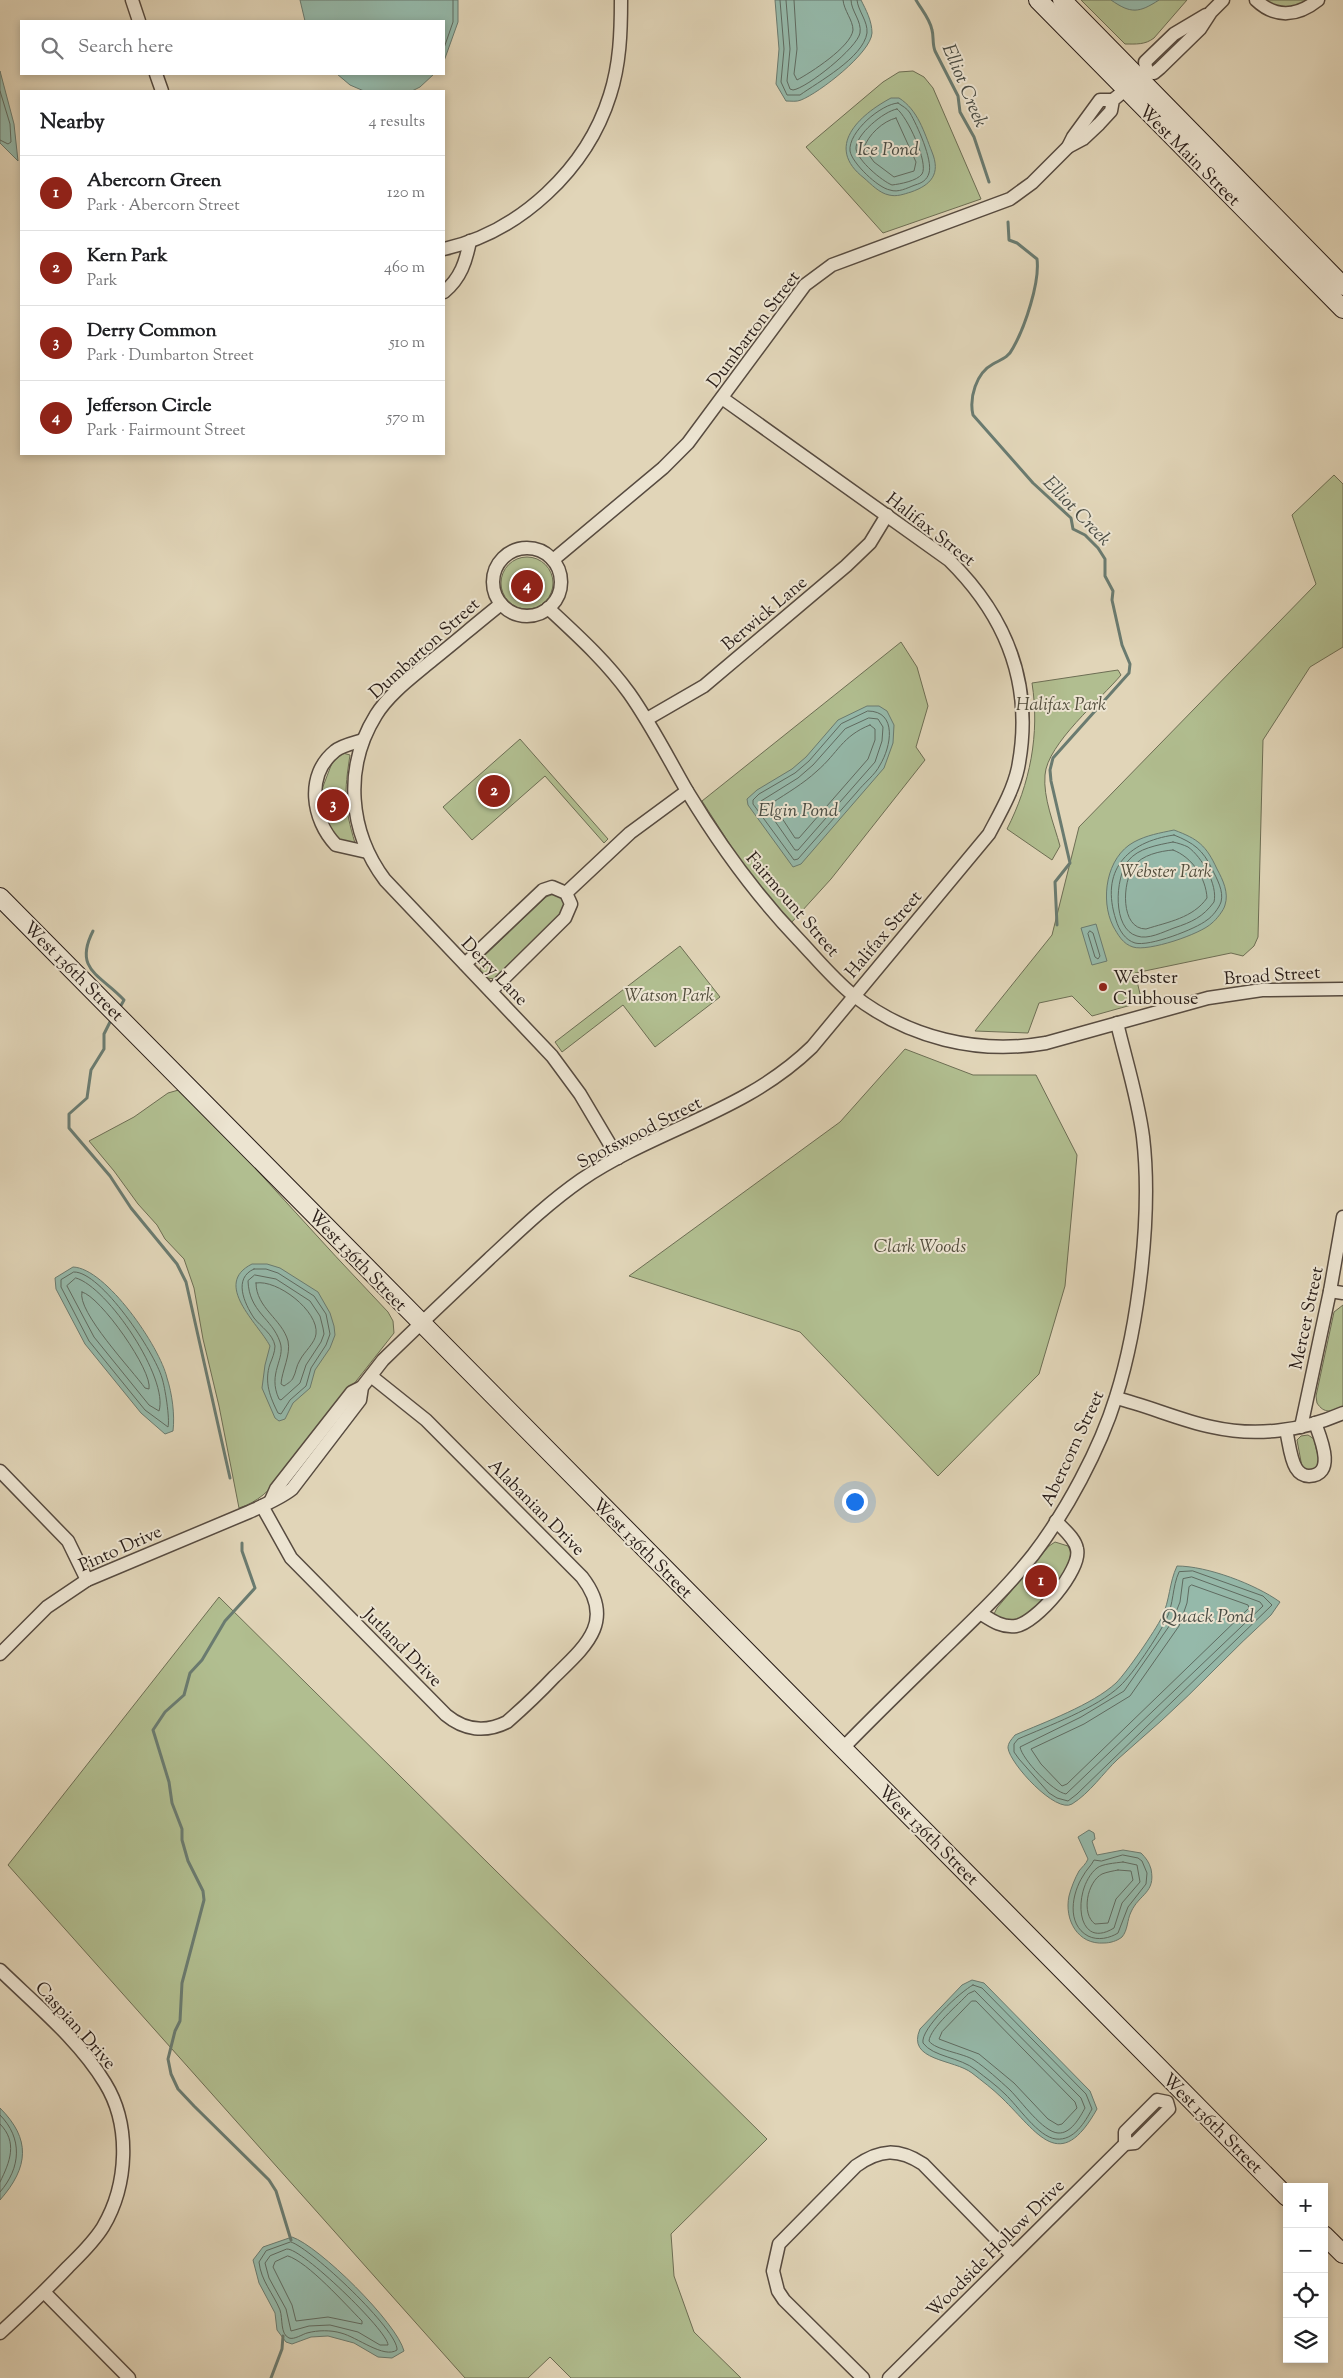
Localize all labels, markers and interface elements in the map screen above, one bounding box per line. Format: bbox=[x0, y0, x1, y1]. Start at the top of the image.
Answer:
search box bbox=[20, 20, 445, 75]
icon: search bbox=[38, 34, 66, 62]
text: Search here bbox=[78, 34, 173, 61]
water label: Elliot Creek bbox=[934, 40, 994, 132]
street label: West Main Street bbox=[1132, 100, 1245, 213]
text: Nearby bbox=[40, 108, 105, 138]
text: 4 results bbox=[369, 111, 425, 134]
water label: Ice Pond bbox=[857, 137, 919, 164]
text: Abercorn Green bbox=[87, 168, 222, 195]
text: 1 bbox=[53, 182, 59, 205]
text: 120 m bbox=[387, 182, 425, 205]
text: Park · Abercorn Street bbox=[87, 195, 240, 218]
text: Kern Park bbox=[87, 243, 168, 270]
text: 2 bbox=[52, 257, 60, 280]
text: 460 m bbox=[384, 257, 425, 280]
street label: Dumbarton Street bbox=[702, 266, 807, 394]
text: Park bbox=[87, 270, 118, 293]
text: Derry Common bbox=[87, 318, 217, 345]
text: 3 bbox=[53, 332, 59, 355]
text: 510 m bbox=[389, 332, 425, 355]
text: Park · Dumbarton Street bbox=[87, 345, 254, 368]
text: Jefferson Circle bbox=[87, 393, 212, 420]
text: 4 bbox=[52, 407, 60, 430]
text: 570 m bbox=[387, 407, 425, 430]
text: Park · Fairmount Street bbox=[87, 420, 245, 443]
water label: Elliot Creek bbox=[1036, 471, 1117, 553]
street label: Halifax Street bbox=[879, 487, 980, 574]
pin: 4 bbox=[511, 567, 543, 605]
street label: Berwick Lane bbox=[717, 571, 814, 658]
street label: Dumbarton Street bbox=[364, 593, 486, 706]
park label: Halifax Park bbox=[1016, 693, 1106, 719]
pin: 2 bbox=[478, 772, 510, 810]
pin: 3 bbox=[317, 786, 349, 824]
water label: Elgin Pond bbox=[758, 798, 839, 825]
street label: Fairmount Street bbox=[739, 847, 844, 964]
park label: Webster Park bbox=[1120, 860, 1212, 886]
street label: Halifax Street bbox=[840, 886, 929, 985]
street label: West 136th Street bbox=[16, 916, 129, 1029]
street label: Derry Lane bbox=[454, 932, 533, 1013]
street label: Broad Street bbox=[1223, 961, 1321, 993]
place label: Webster Clubhouse bbox=[1113, 966, 1198, 1013]
marker: Webster Clubhouse bbox=[1097, 981, 1109, 993]
park label: Watson Park bbox=[624, 984, 714, 1010]
street label: Spotswood Street bbox=[573, 1091, 707, 1176]
street label: West 136th Street bbox=[301, 1205, 412, 1318]
park label: Clark Woods bbox=[874, 1235, 966, 1261]
street label: Mercer Street bbox=[1284, 1264, 1332, 1372]
street label: Abercorn Street bbox=[1036, 1387, 1112, 1511]
street label: Alabanian Drive bbox=[481, 1454, 590, 1563]
your location bbox=[842, 1489, 868, 1515]
street label: West 136th Street bbox=[585, 1493, 698, 1606]
street label: Pinto Drive bbox=[75, 1520, 167, 1580]
pin: 1 bbox=[1025, 1562, 1057, 1600]
street label: Jutland Drive bbox=[355, 1602, 447, 1694]
water label: Quack Pond bbox=[1162, 1604, 1255, 1631]
street label: West 136th Street bbox=[871, 1780, 984, 1893]
street label: Caspian Drive bbox=[28, 1976, 121, 2076]
street label: West 136th Street bbox=[1155, 2068, 1268, 2181]
street label: Woodside Hollow Drive bbox=[921, 2174, 1071, 2324]
map controls bbox=[1283, 2183, 1328, 2363]
button: + bbox=[1283, 2183, 1328, 2228]
button: − bbox=[1283, 2228, 1328, 2273]
button: locate bbox=[1283, 2273, 1328, 2318]
button: layers bbox=[1283, 2318, 1328, 2363]

